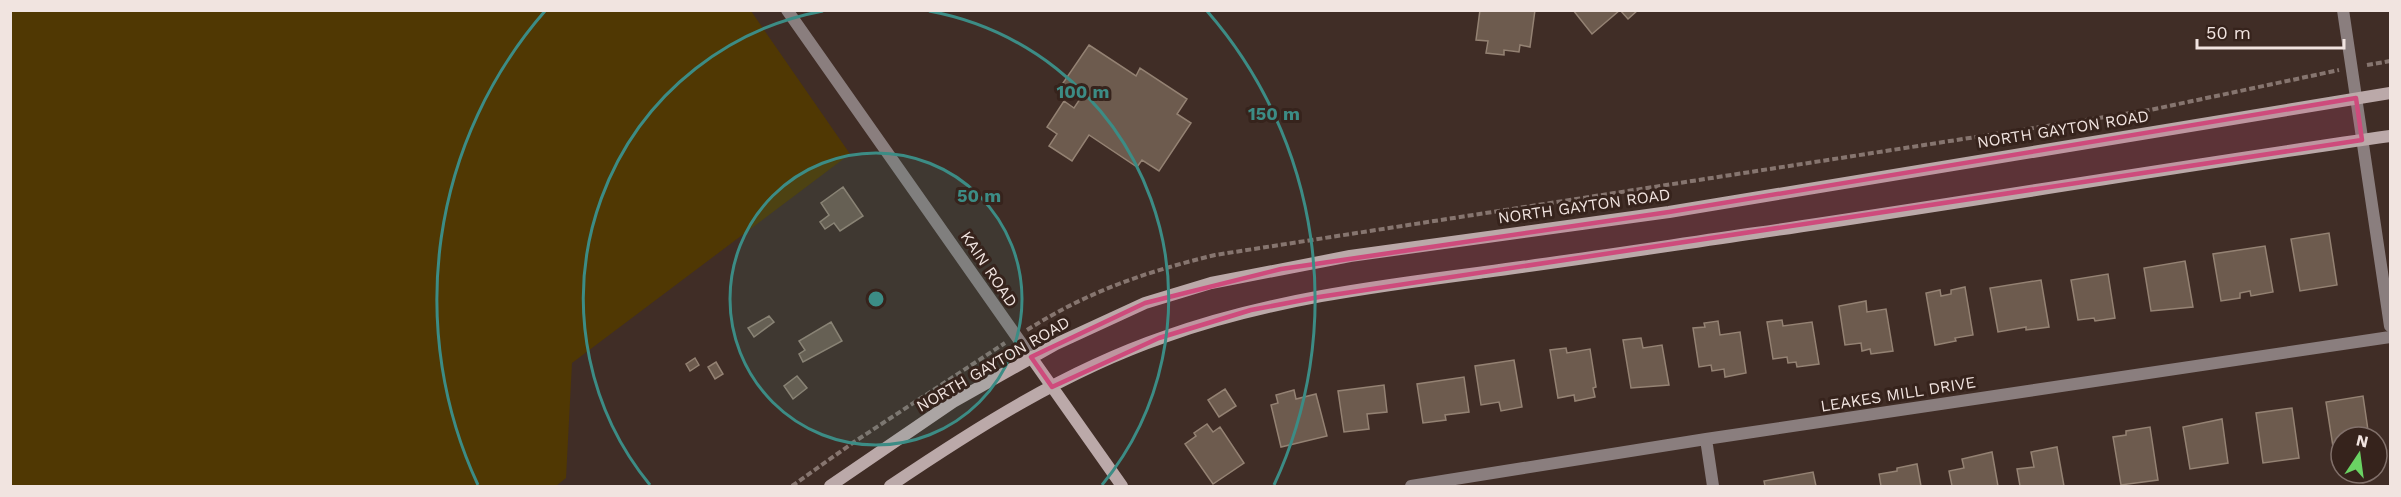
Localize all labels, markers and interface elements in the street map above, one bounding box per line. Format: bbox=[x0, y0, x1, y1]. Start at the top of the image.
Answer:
scale bar bbox=[2197, 12, 2344, 50]
text: 50 m bbox=[2206, 22, 2251, 43]
text: 100 m bbox=[1056, 81, 1110, 102]
text: 150 m bbox=[1248, 103, 1300, 124]
street label: NORTH GAYTON ROAD bbox=[1976, 106, 2150, 152]
street label: NORTH GAYTON ROAD bbox=[1497, 184, 1671, 228]
text: 50 m bbox=[957, 185, 1001, 206]
street label: KAIN ROAD bbox=[957, 228, 1021, 310]
centre of rings bbox=[866, 289, 886, 309]
street label: NORTH GAYTON ROAD bbox=[913, 312, 1073, 416]
street label: LEAKES MILL DRIVE bbox=[1819, 372, 1977, 416]
north arrow bbox=[2329, 425, 2389, 485]
text: N bbox=[2354, 430, 2370, 451]

